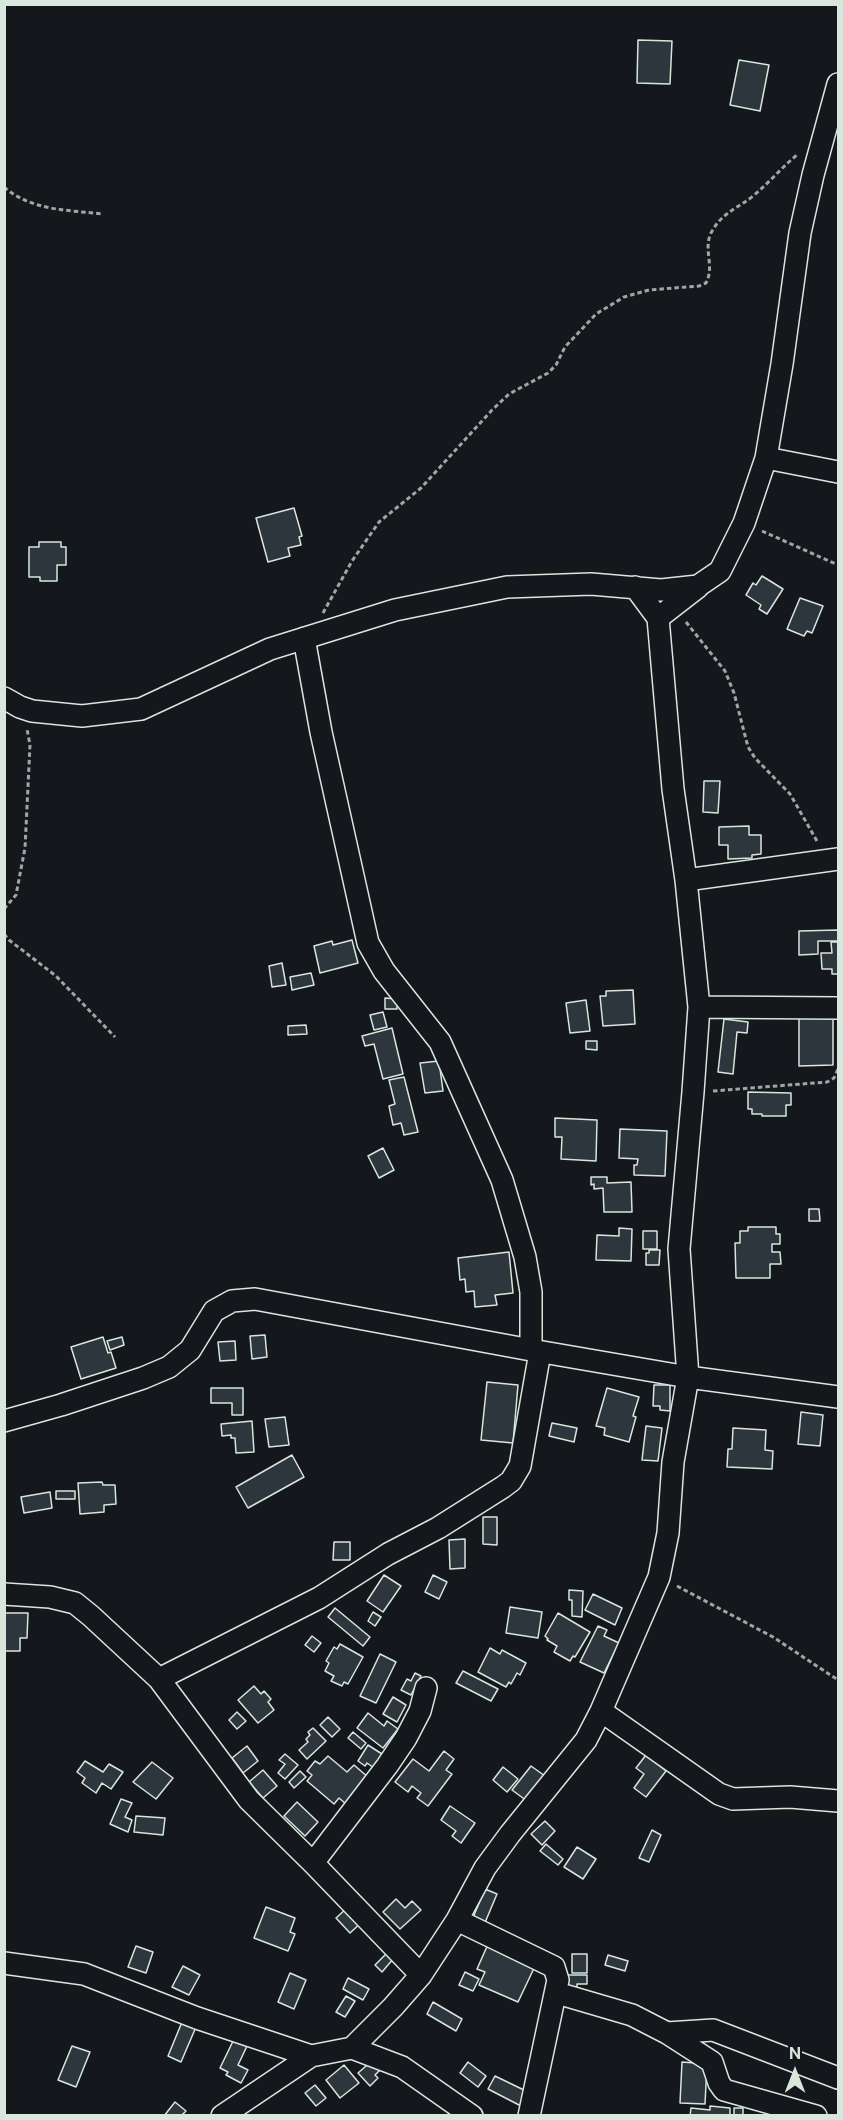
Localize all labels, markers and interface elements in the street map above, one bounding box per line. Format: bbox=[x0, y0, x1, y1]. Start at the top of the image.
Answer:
north arrow bbox=[765, 2042, 825, 2102]
text: N bbox=[789, 2044, 801, 2063]

